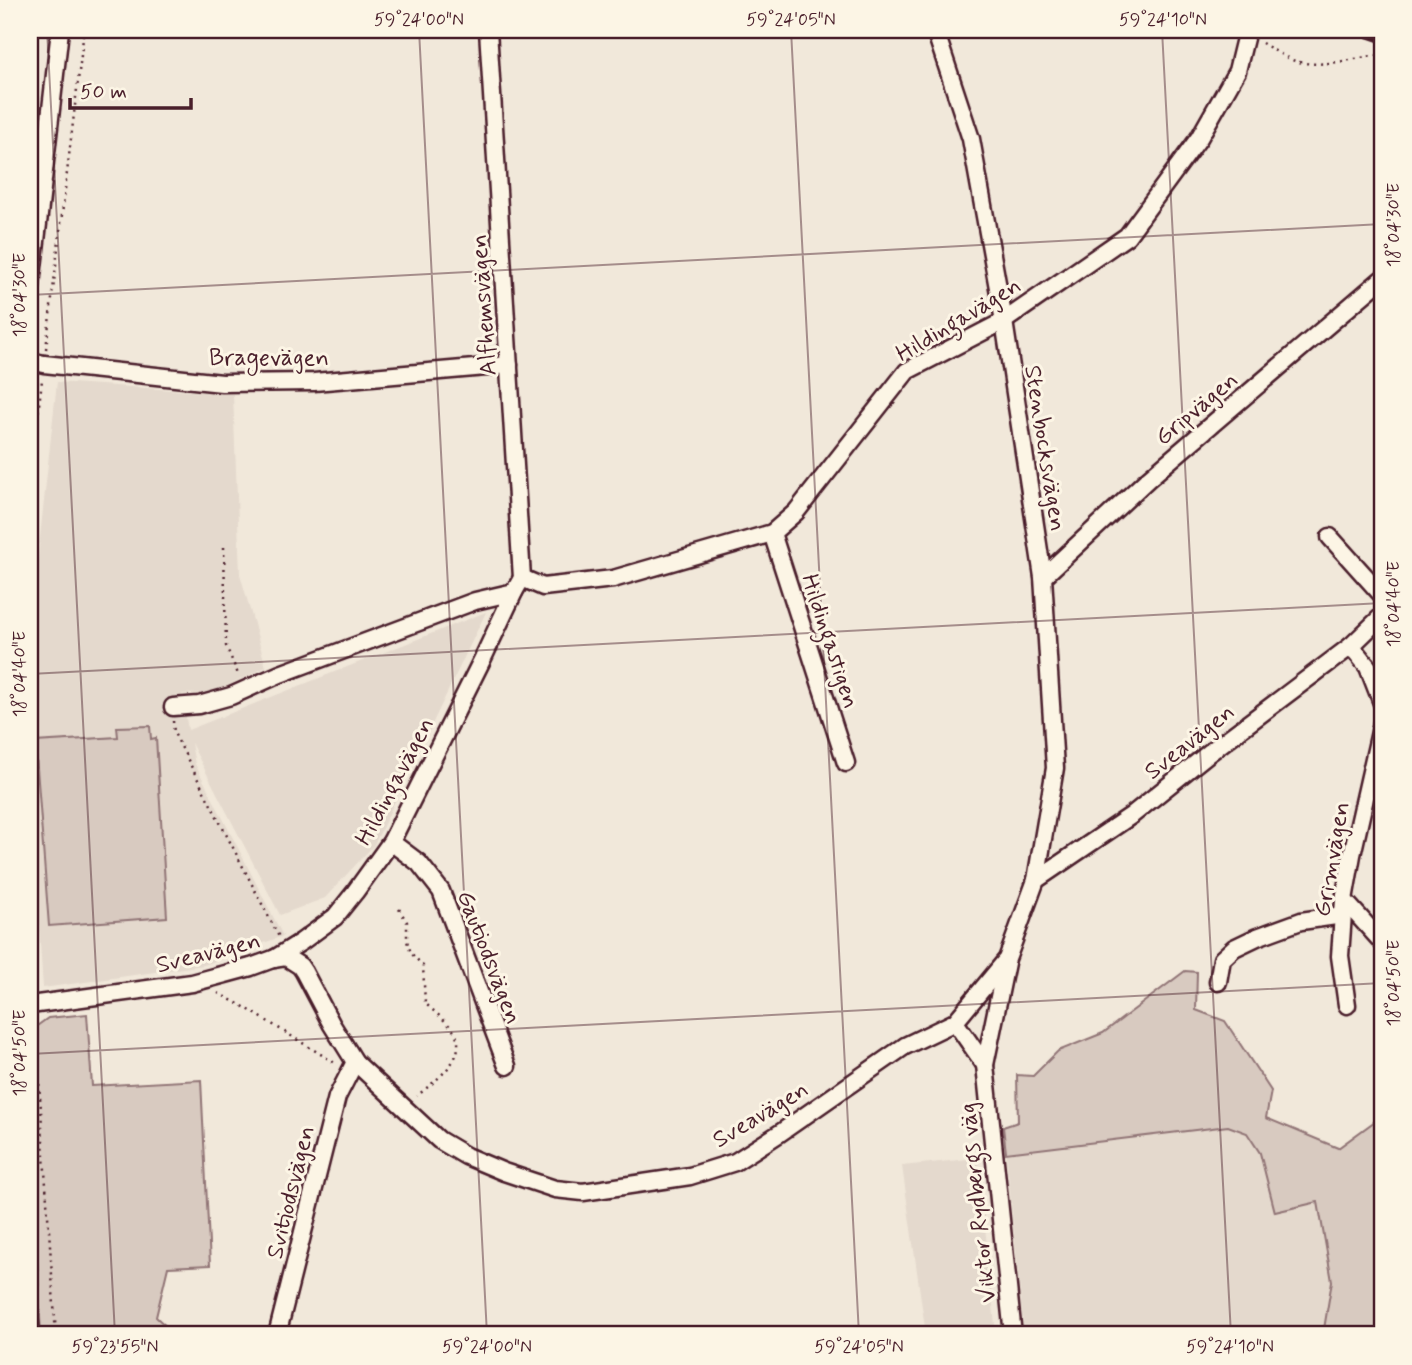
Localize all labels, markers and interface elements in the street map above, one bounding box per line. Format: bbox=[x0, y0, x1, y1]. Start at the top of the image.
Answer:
text: 59°24'00"N bbox=[374, 8, 464, 32]
text: 59°24'05"N bbox=[746, 8, 836, 32]
text: 59°24'10"N bbox=[1119, 8, 1207, 32]
scale bar bbox=[70, 66, 191, 110]
text: 50 m bbox=[80, 78, 127, 106]
text: 18°04'30"E bbox=[1382, 183, 1406, 267]
street label: Alfhemsvägen bbox=[464, 233, 505, 377]
text: 18°04'30"E bbox=[8, 253, 32, 337]
street label: Hildingavägen bbox=[890, 271, 1029, 372]
street label: Bragevägen bbox=[209, 343, 329, 376]
street label: Stenbocksvägen bbox=[1016, 363, 1073, 534]
street label: Gripvägen bbox=[1149, 365, 1245, 453]
text: 18°04'40"E bbox=[1382, 561, 1406, 647]
street label: Hildingastigen bbox=[790, 570, 866, 714]
text: 18°04'40"E bbox=[8, 631, 32, 717]
street label: Sveavägen bbox=[1138, 697, 1241, 787]
street label: Hildingavägen bbox=[349, 712, 445, 853]
street label: Grimvägen bbox=[1307, 799, 1358, 919]
street label: Gautiodsvägen bbox=[449, 886, 528, 1029]
street label: Sveavägen bbox=[153, 926, 264, 981]
text: 18°04'50"E bbox=[1382, 940, 1406, 1026]
text: 18°04'50"E bbox=[8, 1010, 32, 1096]
street label: Sveavägen bbox=[707, 1075, 814, 1156]
street label: Viktor Rydbergs väg bbox=[953, 1101, 1007, 1304]
street label: Svitiodsvägen bbox=[260, 1123, 323, 1262]
text: 59°23'55"N bbox=[72, 1335, 158, 1359]
text: 59°24'00"N bbox=[442, 1335, 532, 1359]
text: 59°24'05"N bbox=[814, 1335, 904, 1359]
text: 59°24'10"N bbox=[1186, 1335, 1274, 1359]

